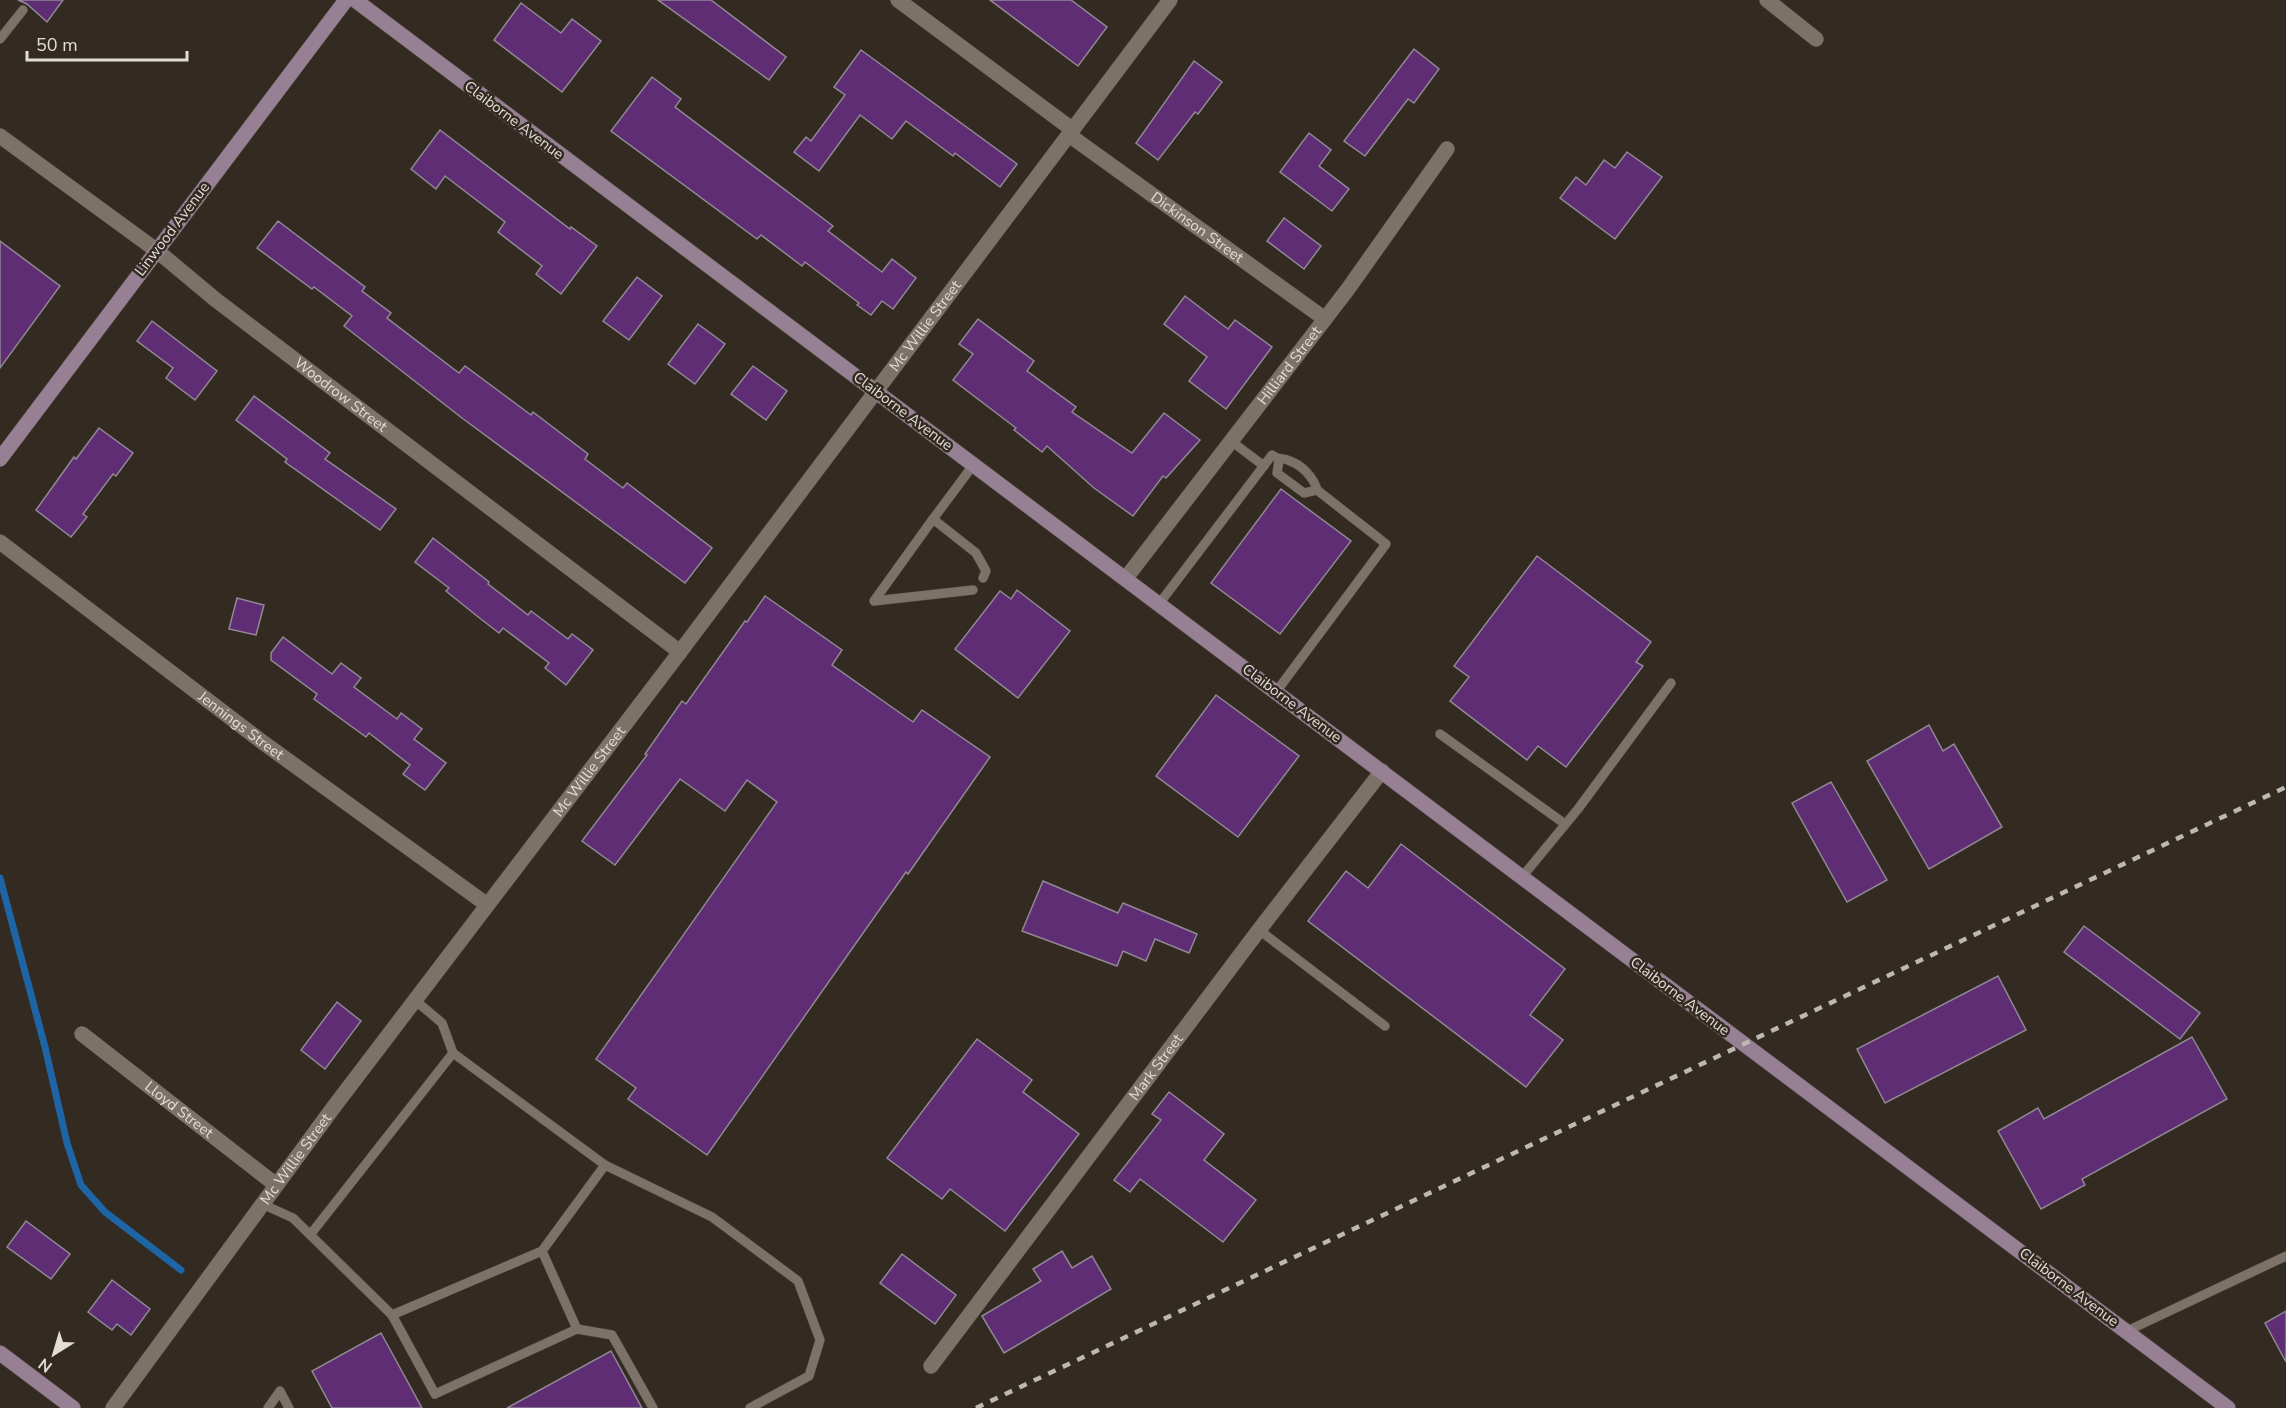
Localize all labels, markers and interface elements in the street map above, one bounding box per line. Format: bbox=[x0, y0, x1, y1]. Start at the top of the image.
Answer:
scale bar bbox=[27, 24, 188, 62]
text: 50 m bbox=[36, 33, 78, 57]
street label: Claiborne Avenue bbox=[460, 76, 568, 164]
street label: Linwood Avenue bbox=[130, 178, 214, 280]
street label: Dickinson Street bbox=[1147, 187, 1248, 268]
street label: Mc Willie Street bbox=[884, 276, 966, 375]
street label: Hilliard Street bbox=[1253, 321, 1326, 409]
street label: Woodrow Street bbox=[290, 353, 392, 437]
street label: Claiborne Avenue bbox=[849, 367, 957, 455]
street label: Claiborne Avenue bbox=[1238, 659, 1346, 747]
street label: Jennings Street bbox=[193, 686, 289, 765]
street label: Mc Willie Street bbox=[548, 721, 631, 821]
street label: Claiborne Avenue bbox=[1626, 952, 1734, 1040]
street label: Mark Street bbox=[1124, 1029, 1188, 1105]
street label: Lloyd Street bbox=[141, 1076, 218, 1143]
street label: Mc Willie Street bbox=[255, 1108, 336, 1209]
street label: Claiborne Avenue bbox=[2015, 1243, 2123, 1331]
north arrow bbox=[24, 1324, 84, 1384]
text: N bbox=[34, 1353, 57, 1378]

